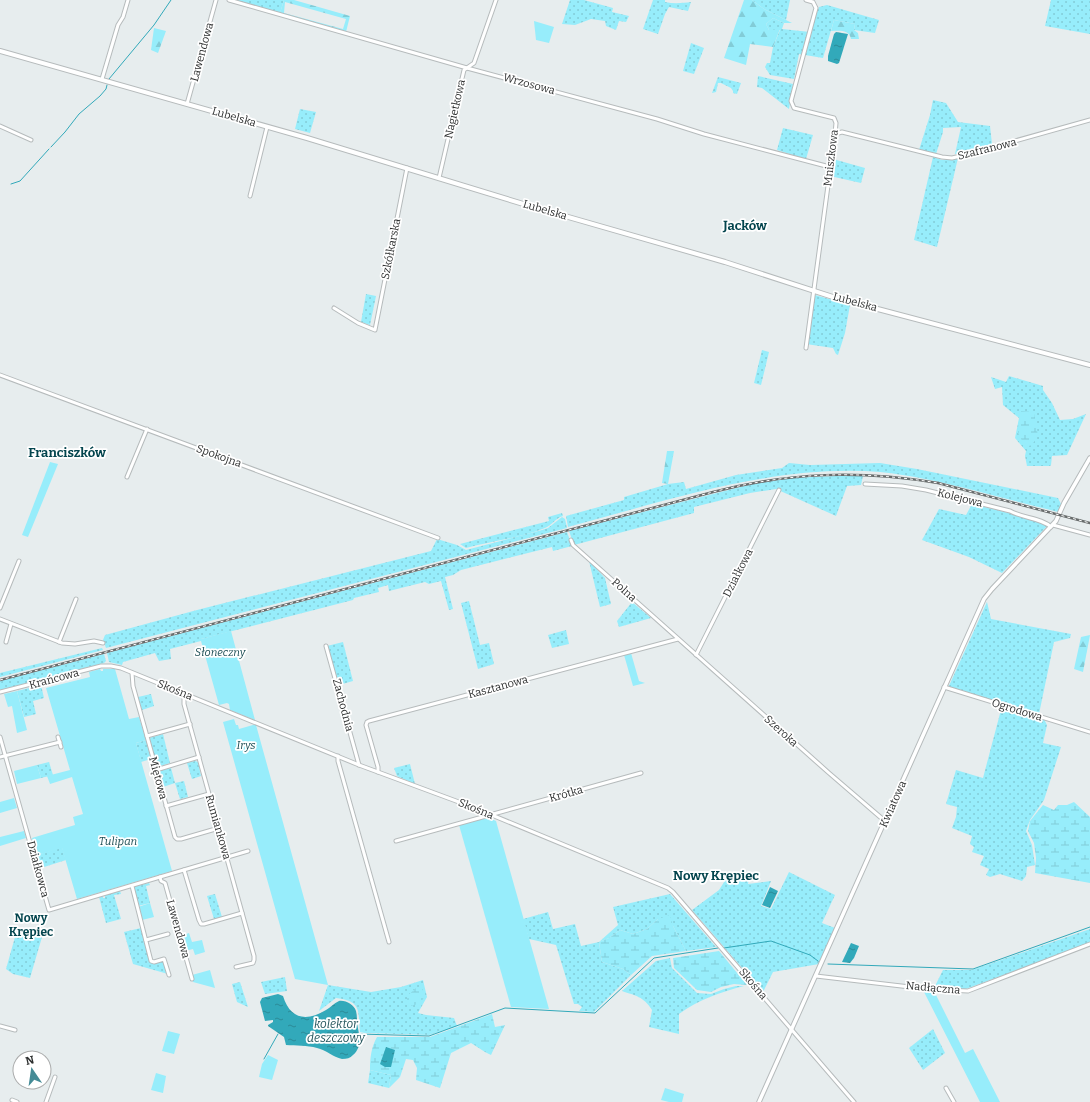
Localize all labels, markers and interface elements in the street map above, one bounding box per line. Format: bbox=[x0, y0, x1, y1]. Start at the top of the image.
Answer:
street label: Lawendowa bbox=[188, 21, 216, 83]
street label: Wrzosowa bbox=[502, 71, 556, 97]
street label: Nagietkowa bbox=[442, 78, 468, 140]
street label: Lubelska bbox=[210, 104, 258, 130]
street label: Mniszkowa bbox=[821, 129, 841, 187]
street label: Szafranowa bbox=[956, 135, 1018, 163]
street label: Lubelska bbox=[521, 197, 569, 223]
street label: Szkółkarska bbox=[379, 218, 403, 280]
district label: Jacków bbox=[722, 218, 767, 233]
street label: Lubelska bbox=[831, 290, 879, 314]
street label: Spokojna bbox=[195, 442, 243, 470]
district label: Franciszków bbox=[28, 445, 106, 460]
street label: Kolejowa bbox=[936, 486, 984, 510]
street label: Działkowa bbox=[720, 547, 756, 599]
street label: Polna bbox=[609, 576, 639, 604]
park label: Słoneczny bbox=[195, 646, 247, 659]
street label: Krańcowa bbox=[28, 666, 80, 692]
street label: Kasztanowa bbox=[467, 673, 529, 701]
street label: Skośna bbox=[155, 677, 195, 703]
street label: Zachodnia bbox=[330, 677, 356, 733]
street label: Ogrodowa bbox=[990, 696, 1044, 724]
street label: Szeroka bbox=[761, 713, 801, 749]
park label: Irys bbox=[236, 739, 256, 752]
street label: Miętowa bbox=[146, 755, 170, 801]
street label: Kwiatowa bbox=[877, 779, 909, 829]
street label: Krótka bbox=[548, 783, 584, 805]
street label: Rumiankowa bbox=[203, 793, 233, 861]
street label: Skośna bbox=[456, 796, 496, 822]
park label: Tulipan bbox=[99, 835, 138, 848]
street label: Działkowca bbox=[24, 839, 52, 899]
district label: Nowy Krępiec bbox=[673, 868, 759, 883]
street label: Lawendowa bbox=[163, 898, 193, 960]
district label: Nowy Krępiec bbox=[9, 911, 53, 939]
street label: Skośna bbox=[736, 966, 770, 1002]
street label: Nadłączna bbox=[905, 979, 961, 997]
water label: kolektor deszczowy bbox=[307, 1017, 366, 1045]
north arrow bbox=[12, 1050, 52, 1090]
text: N bbox=[24, 1053, 36, 1068]

